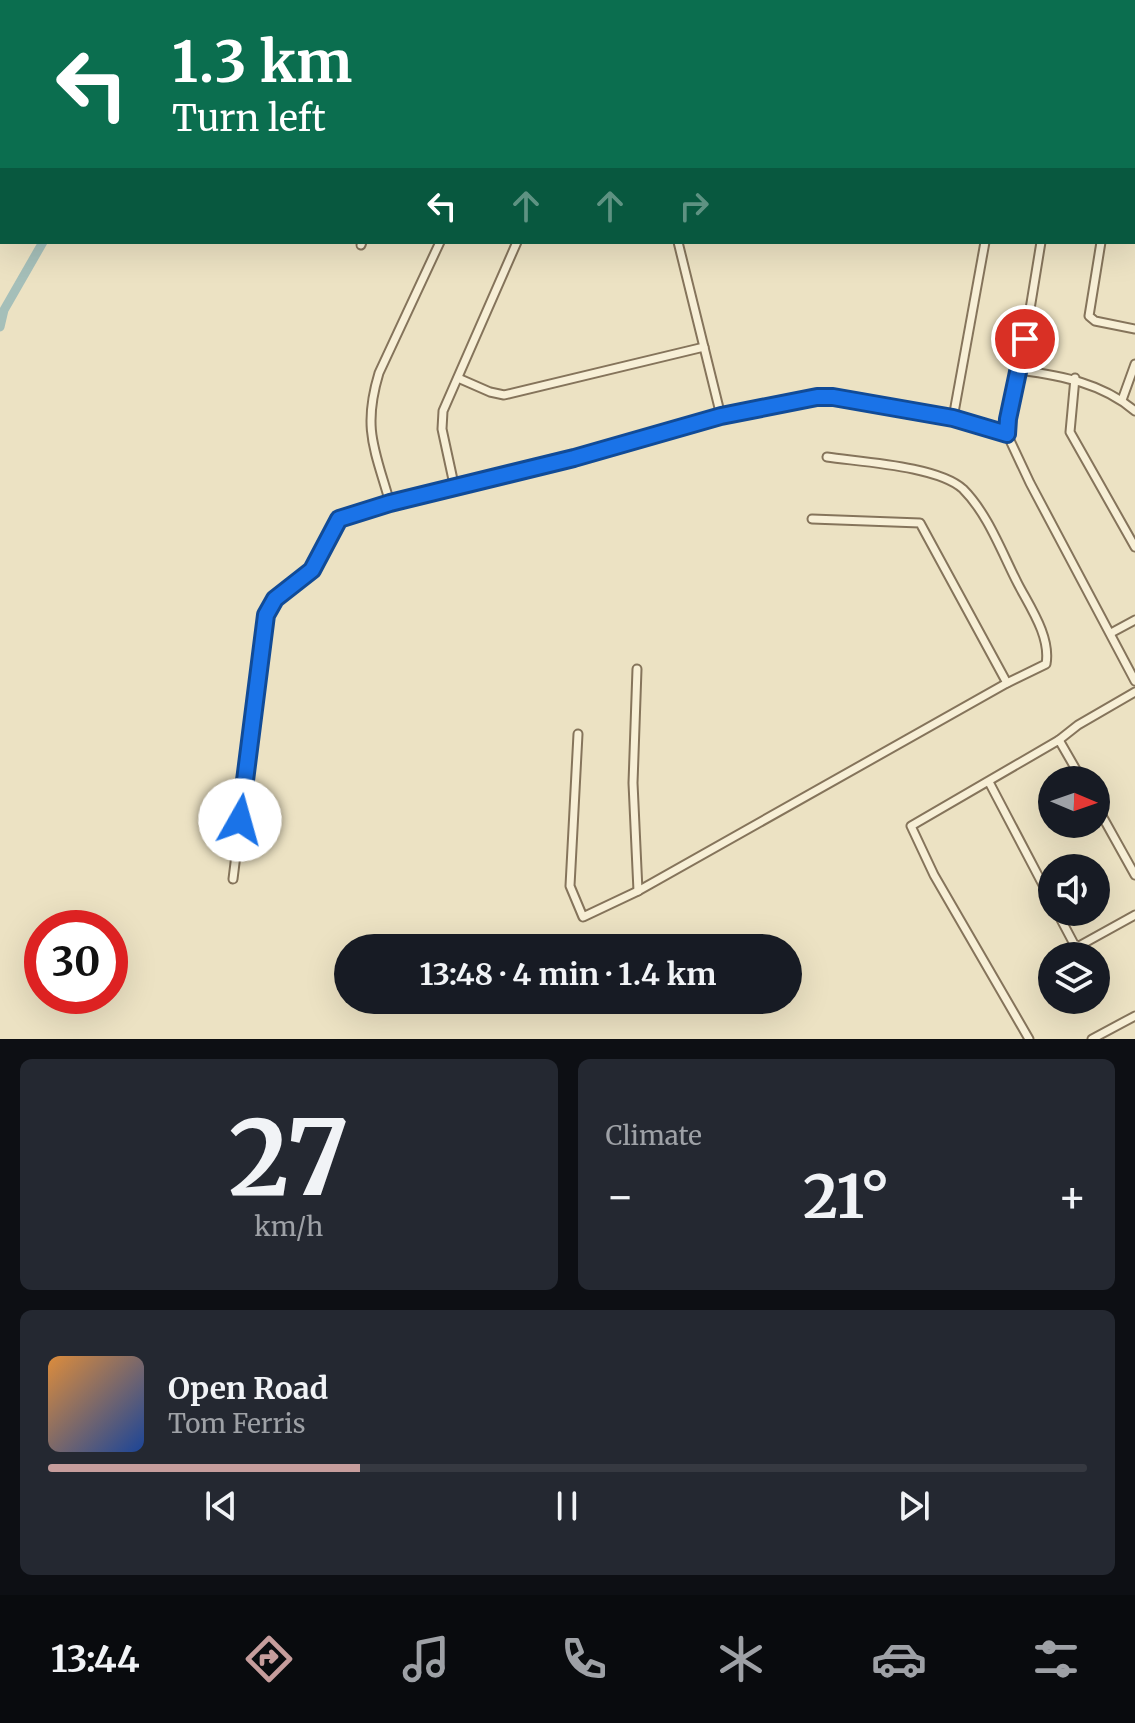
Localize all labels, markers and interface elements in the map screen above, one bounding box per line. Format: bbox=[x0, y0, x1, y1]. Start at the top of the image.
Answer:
text: 1.3 km bbox=[172, 27, 352, 97]
icon: left bbox=[40, 32, 144, 136]
text: Turn left bbox=[172, 96, 326, 141]
icon: left bbox=[420, 184, 464, 228]
icon: ahead bbox=[504, 184, 548, 228]
icon: ahead bbox=[588, 184, 632, 228]
icon: right bbox=[672, 184, 716, 228]
pin bbox=[991, 305, 1059, 373]
icon: arrive bbox=[1003, 317, 1047, 361]
north arrow bbox=[1038, 766, 1110, 838]
map controls bbox=[1038, 766, 1110, 1014]
position arrow bbox=[198, 778, 282, 862]
button: sound bbox=[1038, 854, 1110, 926]
speed limit sign: 30 bbox=[24, 910, 128, 1014]
button: layers bbox=[1038, 942, 1110, 1014]
text: 13:48 · 4 min · 1.4 km bbox=[420, 955, 716, 993]
text: 27 bbox=[229, 1093, 349, 1223]
text: Climate bbox=[606, 1119, 702, 1152]
text: 21° bbox=[803, 1159, 890, 1234]
text: − bbox=[606, 1169, 635, 1224]
text: + bbox=[1058, 1169, 1087, 1224]
text: km/h bbox=[254, 1210, 323, 1243]
text: Open Road bbox=[168, 1369, 328, 1407]
text: Tom Ferris bbox=[168, 1407, 306, 1440]
icon: previous bbox=[199, 1484, 243, 1528]
icon: pause bbox=[545, 1484, 589, 1528]
icon: next bbox=[892, 1484, 936, 1528]
icon: directions bbox=[241, 1631, 297, 1687]
icon: music bbox=[398, 1631, 454, 1687]
icon: phone bbox=[556, 1631, 612, 1687]
icon: climate bbox=[713, 1631, 769, 1687]
icon: car bbox=[871, 1631, 927, 1687]
icon: filters bbox=[1028, 1631, 1084, 1687]
text: 13:44 bbox=[51, 1637, 140, 1682]

